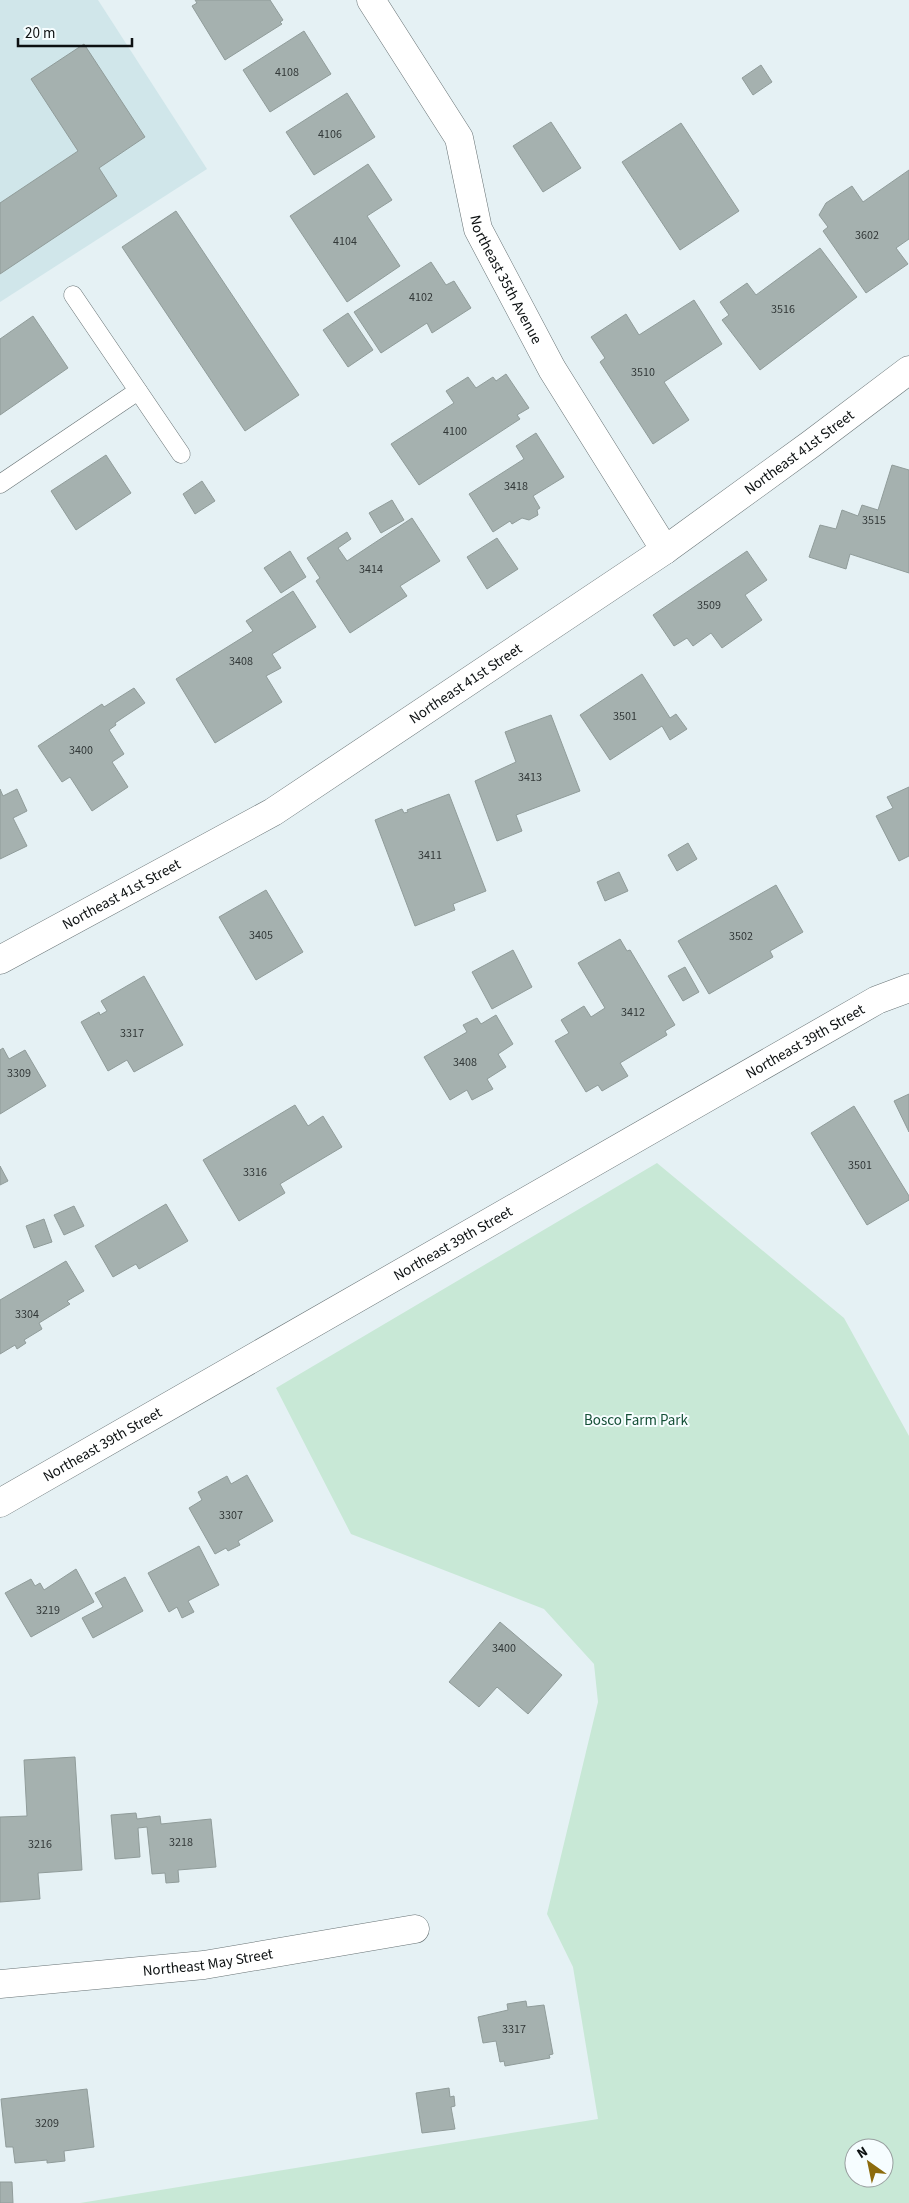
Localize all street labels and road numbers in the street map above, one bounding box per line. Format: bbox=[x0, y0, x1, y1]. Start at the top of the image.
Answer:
street label: Northeast 35th Avenue bbox=[465, 213, 547, 348]
street label: Northeast 41st Street bbox=[740, 405, 858, 500]
street label: Northeast 41st Street bbox=[405, 638, 526, 729]
street label: Northeast 41st Street bbox=[58, 854, 184, 935]
street label: Northeast 39th Street bbox=[742, 999, 868, 1084]
street label: Northeast 39th Street bbox=[389, 1201, 516, 1286]
street label: Northeast 39th Street bbox=[39, 1402, 166, 1487]
street label: Northeast May Street bbox=[142, 1943, 275, 1981]

